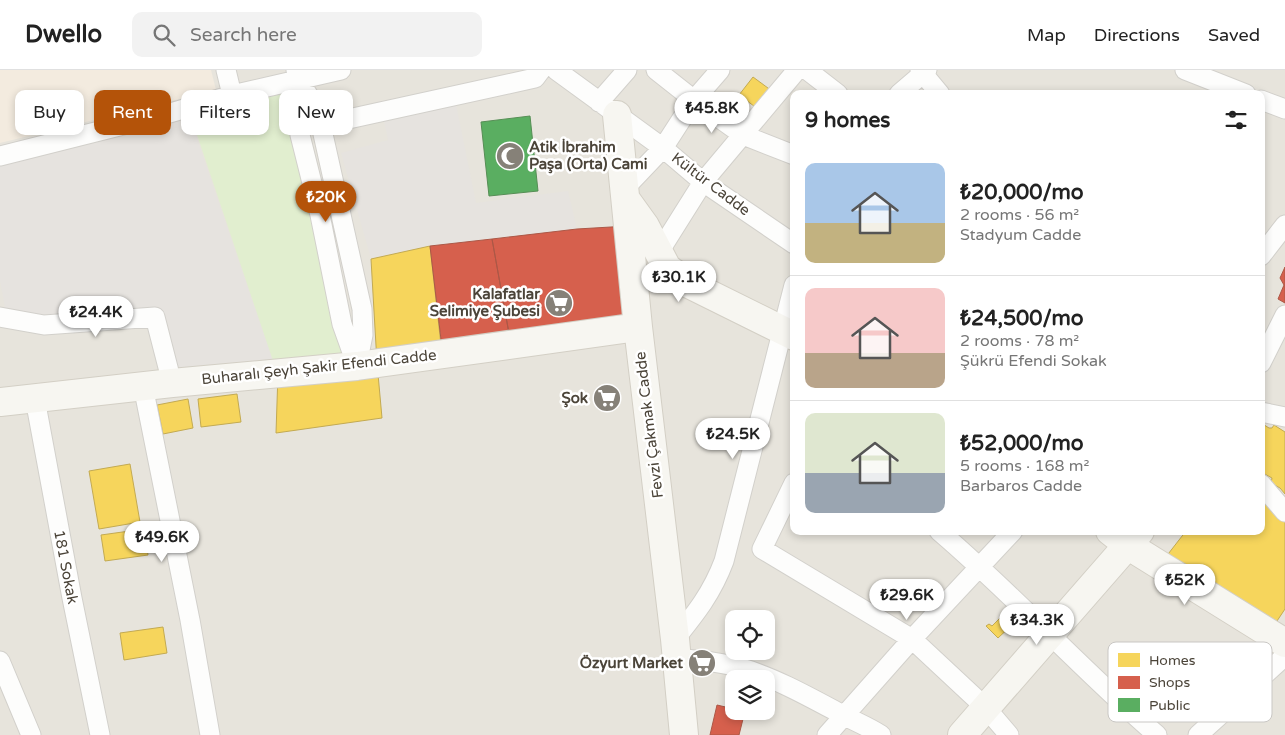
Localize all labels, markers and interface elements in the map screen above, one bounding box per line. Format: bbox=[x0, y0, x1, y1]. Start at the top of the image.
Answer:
search box bbox=[132, 12, 482, 57]
text: Dwello bbox=[25, 20, 102, 49]
icon: search bbox=[150, 21, 178, 49]
text: Search here bbox=[190, 24, 297, 46]
text: Map bbox=[1027, 24, 1066, 46]
text: Directions bbox=[1094, 24, 1180, 46]
text: Saved bbox=[1208, 24, 1260, 46]
chip: Buy bbox=[15, 90, 84, 135]
chip: Rent bbox=[94, 90, 171, 135]
chip: Filters bbox=[181, 90, 269, 135]
chip: New bbox=[279, 90, 353, 135]
pin: ₺45.8K bbox=[671, 92, 753, 134]
text: ₺45.8K bbox=[685, 98, 739, 118]
icon: filters bbox=[1222, 106, 1250, 134]
text: 9 homes bbox=[805, 108, 890, 133]
place label: Atik İbrahim Paşa (Orta) Cami bbox=[529, 138, 648, 174]
mosque icon: Atik İbrahim Paşa (Orta) Cami bbox=[495, 141, 525, 171]
street label: Kültür Cadde bbox=[668, 149, 754, 219]
pin: ₺20K bbox=[296, 180, 356, 223]
text: ₺20,000/mo bbox=[960, 180, 1084, 205]
icon: home bbox=[845, 183, 905, 243]
text: ₺20K bbox=[306, 187, 346, 207]
text: 2 rooms · 56 m² bbox=[960, 205, 1079, 225]
text: Stadyum Cadde bbox=[960, 225, 1081, 245]
pin: ₺30.1K bbox=[638, 260, 720, 303]
text: ₺30.1K bbox=[652, 267, 706, 287]
place label: Kalafatlar Selimiye Şubesi bbox=[430, 285, 540, 321]
supermarket icon: Kalafatlar Selimiye Şubesi bbox=[544, 288, 574, 318]
pin: ₺24.4K bbox=[55, 296, 137, 338]
text: ₺24.4K bbox=[69, 302, 123, 322]
text: ₺24,500/mo bbox=[960, 306, 1084, 331]
icon: home bbox=[845, 308, 905, 368]
text: 2 rooms · 78 m² bbox=[960, 331, 1079, 351]
street label: Buharalı Şeyh Şakir Efendi Cadde bbox=[201, 346, 437, 388]
street label: Fevzi Çakmak Cadde bbox=[631, 351, 667, 499]
text: Şükrü Efendi Sokak bbox=[960, 351, 1107, 371]
supermarket icon: Şok bbox=[592, 383, 622, 413]
place label: Şok bbox=[561, 389, 588, 408]
pin: ₺24.5K bbox=[692, 418, 774, 460]
text: ₺24.5K bbox=[706, 424, 760, 444]
text: ₺52,000/mo bbox=[960, 431, 1084, 456]
icon: home bbox=[845, 433, 905, 493]
text: 5 rooms · 168 m² bbox=[960, 456, 1089, 476]
text: Barbaros Cadde bbox=[960, 476, 1082, 496]
pin: ₺49.6K bbox=[121, 520, 203, 563]
text: ₺49.6K bbox=[135, 527, 189, 547]
street label: 181 Sokak bbox=[50, 528, 82, 606]
pin: ₺52K bbox=[1155, 564, 1215, 606]
text: ₺52K bbox=[1165, 570, 1205, 590]
pin: ₺29.6K bbox=[866, 578, 948, 621]
text: ₺29.6K bbox=[880, 585, 934, 605]
pin: ₺34.3K bbox=[996, 604, 1078, 646]
map controls bbox=[725, 610, 775, 720]
button: locate bbox=[725, 610, 775, 660]
text: ₺34.3K bbox=[1010, 610, 1064, 630]
legend bbox=[1108, 642, 1272, 722]
supermarket icon: Özyurt Market bbox=[687, 648, 717, 678]
text: Homes bbox=[1149, 652, 1196, 669]
place label: Özyurt Market bbox=[580, 654, 683, 673]
button: layers bbox=[725, 670, 775, 720]
text: Shops bbox=[1149, 674, 1190, 691]
text: Public bbox=[1149, 697, 1190, 714]

